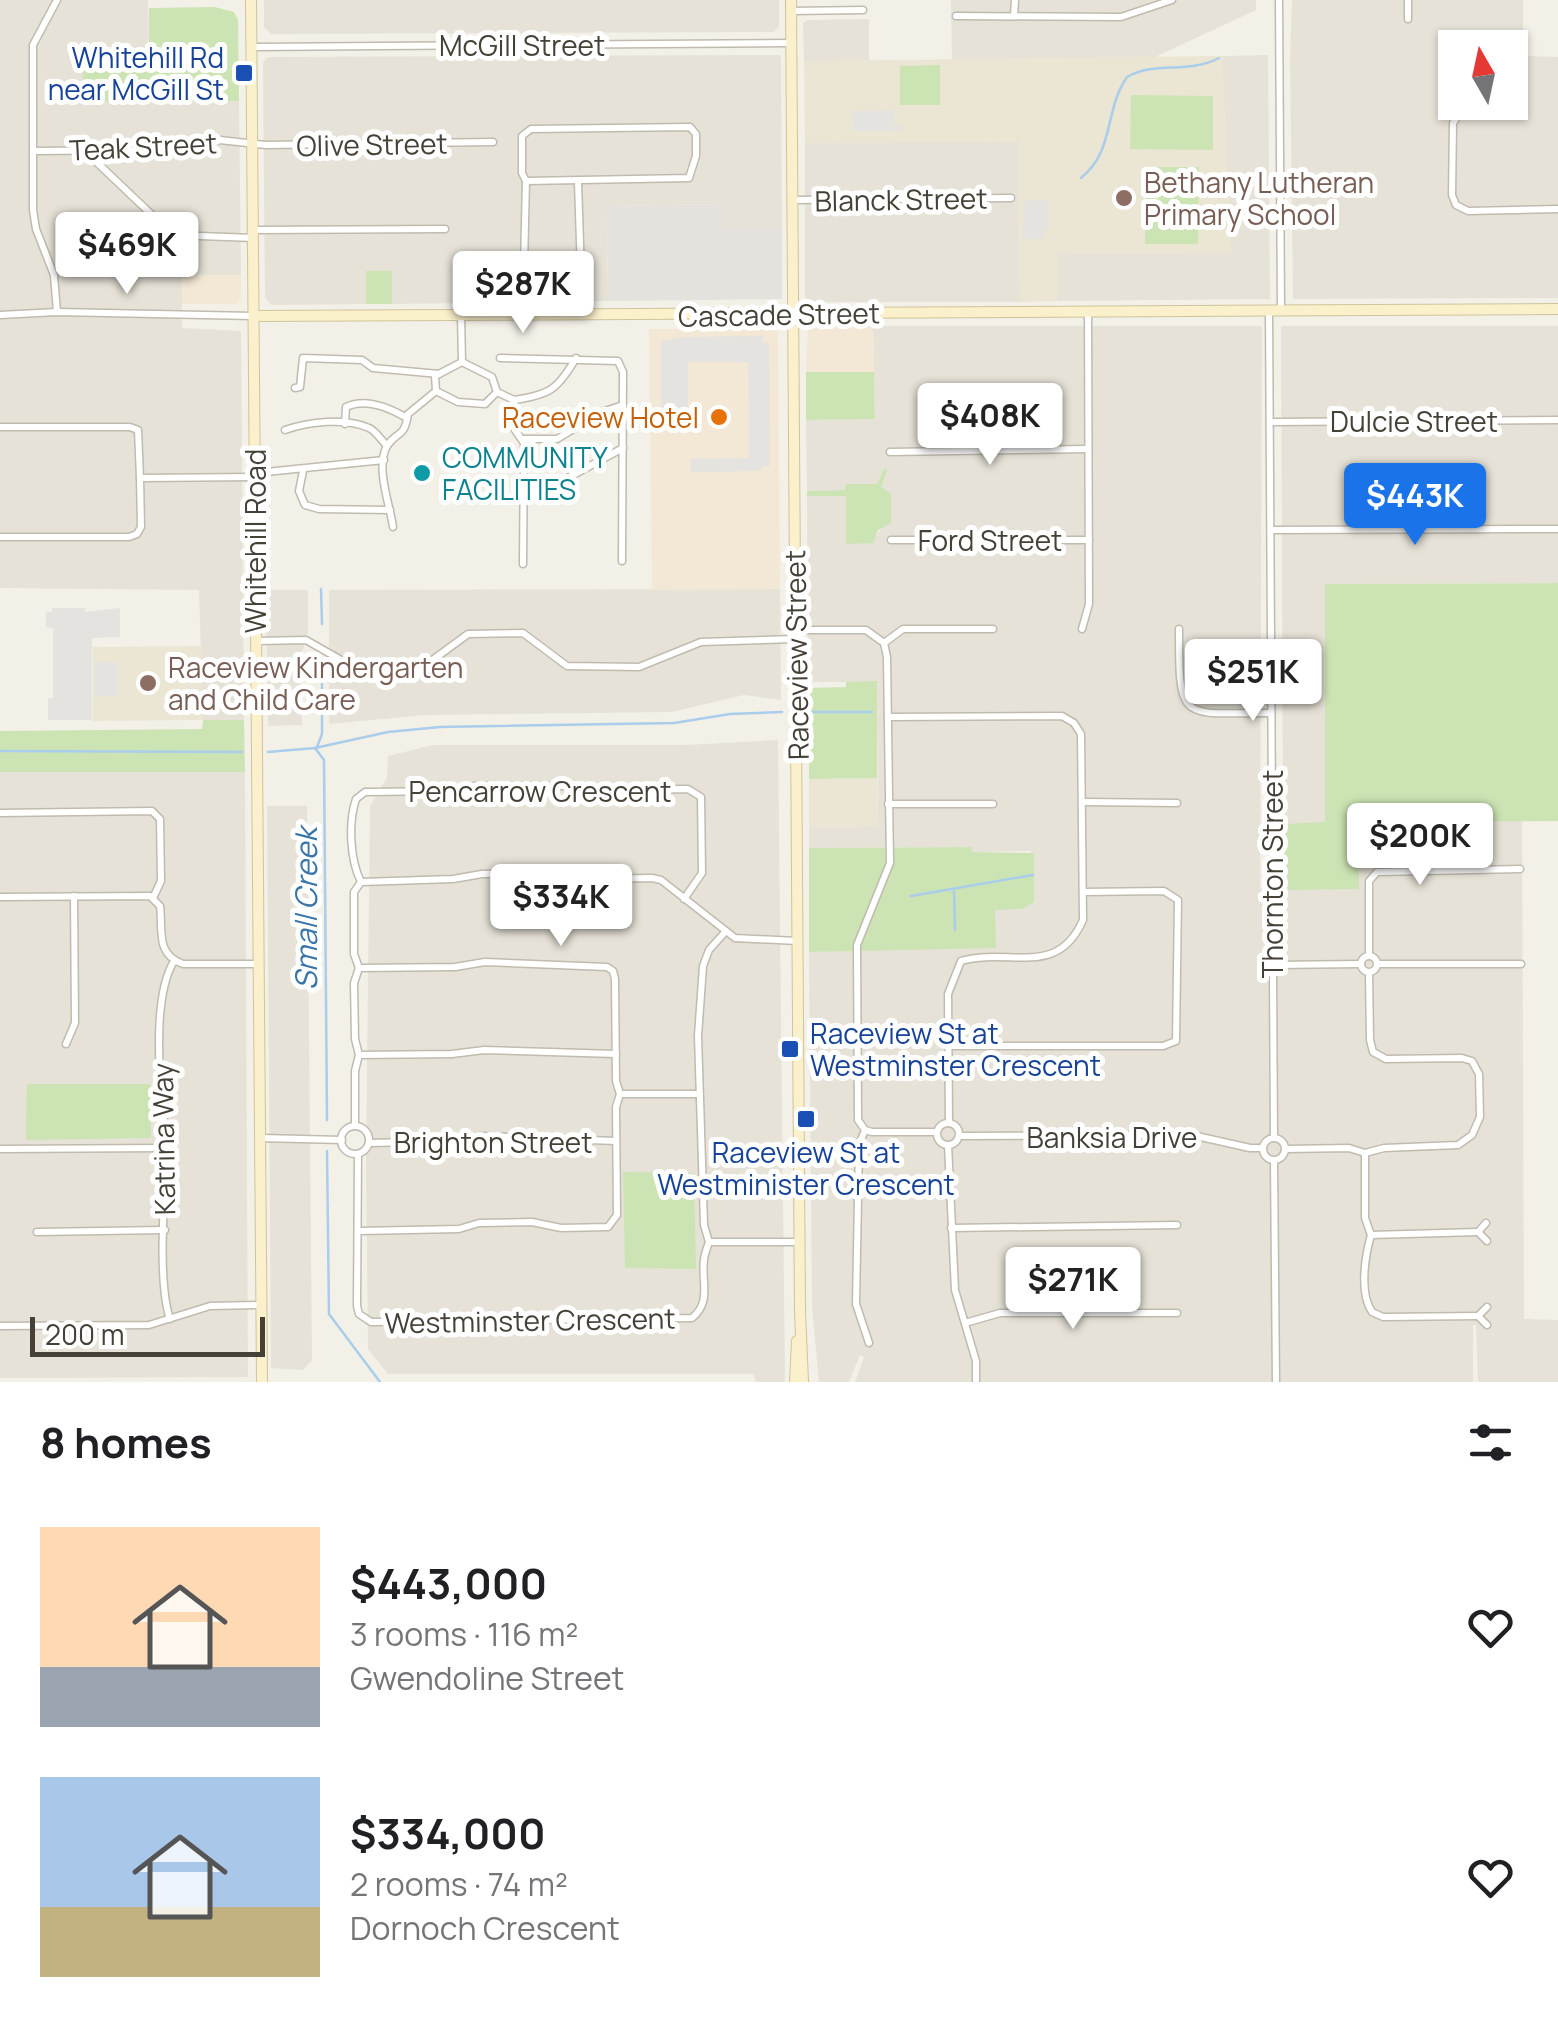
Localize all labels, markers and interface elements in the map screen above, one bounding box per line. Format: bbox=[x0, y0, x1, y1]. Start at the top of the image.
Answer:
street label: McGill Street bbox=[439, 26, 605, 64]
north arrow bbox=[1438, 30, 1528, 120]
map controls bbox=[1438, 30, 1528, 120]
place label: Whitehill Rd near McGill St bbox=[48, 38, 224, 108]
marker: Whitehill Rd near McGill St bbox=[233, 62, 255, 84]
street label: Teak Street bbox=[68, 123, 218, 169]
street label: Olive Street bbox=[296, 124, 448, 164]
place label: Bethany Lutheran Primary School bbox=[1144, 163, 1374, 233]
street label: Blanck Street bbox=[814, 178, 988, 220]
marker: Bethany Lutheran Primary School bbox=[1113, 187, 1135, 209]
pin: $469K bbox=[57, 212, 197, 297]
text: $469K bbox=[77, 222, 177, 266]
pin: $287K bbox=[453, 251, 593, 336]
text: $287K bbox=[475, 261, 571, 305]
street label: Cascade Street bbox=[678, 293, 880, 335]
pin: $408K bbox=[920, 383, 1060, 468]
text: $408K bbox=[940, 393, 1040, 437]
place label: Raceview Hotel bbox=[502, 398, 699, 436]
street label: Dulcie Street bbox=[1330, 402, 1498, 440]
marker: Raceview Hotel bbox=[708, 406, 730, 428]
place label: COMMUNITY FACILITIES bbox=[442, 438, 608, 508]
street label: Whitehill Road bbox=[236, 449, 274, 633]
marker: COMMUNITY FACILITIES bbox=[411, 462, 433, 484]
pin: $443K bbox=[1345, 463, 1485, 548]
text: $443K bbox=[1366, 473, 1464, 517]
street label: Ford Street bbox=[918, 521, 1062, 559]
street label: Raceview Street bbox=[775, 550, 817, 760]
pin: $251K bbox=[1183, 639, 1323, 724]
place label: Raceview Kindergarten and Child Care bbox=[168, 648, 463, 718]
text: $251K bbox=[1207, 649, 1299, 693]
marker: Raceview Kindergarten and Child Care bbox=[137, 672, 159, 694]
street label: Thornton Street bbox=[1253, 770, 1291, 978]
street label: Pencarrow Crescent bbox=[408, 772, 672, 810]
pin: $200K bbox=[1350, 803, 1490, 888]
text: $200K bbox=[1369, 813, 1471, 857]
water label: Small Creek bbox=[285, 824, 326, 990]
pin: $334K bbox=[491, 864, 631, 949]
text: $334K bbox=[512, 874, 610, 918]
place label: Raceview St at Westminster Crescent bbox=[810, 1014, 1101, 1084]
marker: Raceview St at Westminster Crescent bbox=[779, 1038, 801, 1060]
street label: Katrina Way bbox=[143, 1062, 183, 1215]
marker: Raceview St at Westminister Crescent bbox=[795, 1108, 817, 1130]
street label: Banksia Drive bbox=[1027, 1118, 1197, 1156]
street label: Brighton Street bbox=[394, 1123, 592, 1161]
place label: Raceview St at Westminister Crescent bbox=[657, 1133, 955, 1203]
pin: $271K bbox=[1003, 1247, 1143, 1332]
text: $271K bbox=[1028, 1257, 1118, 1301]
street label: Westminster Crescent bbox=[384, 1298, 676, 1342]
scale bar bbox=[30, 1312, 265, 1356]
text: 200 m bbox=[45, 1315, 124, 1353]
text: 8 homes bbox=[40, 1413, 212, 1471]
icon: filters bbox=[1463, 1415, 1518, 1470]
text: $443,000 bbox=[350, 1554, 547, 1612]
icon: home bbox=[120, 1567, 240, 1687]
icon: heart bbox=[1463, 1600, 1518, 1655]
text: 3 rooms · 116 m² bbox=[350, 1612, 578, 1656]
text: Gwendoline Street bbox=[350, 1656, 624, 1700]
text: $334,000 bbox=[350, 1804, 546, 1862]
icon: home bbox=[120, 1817, 240, 1937]
icon: heart bbox=[1463, 1850, 1518, 1905]
text: 2 rooms · 74 m² bbox=[350, 1862, 568, 1906]
text: Dornoch Crescent bbox=[350, 1906, 620, 1950]

